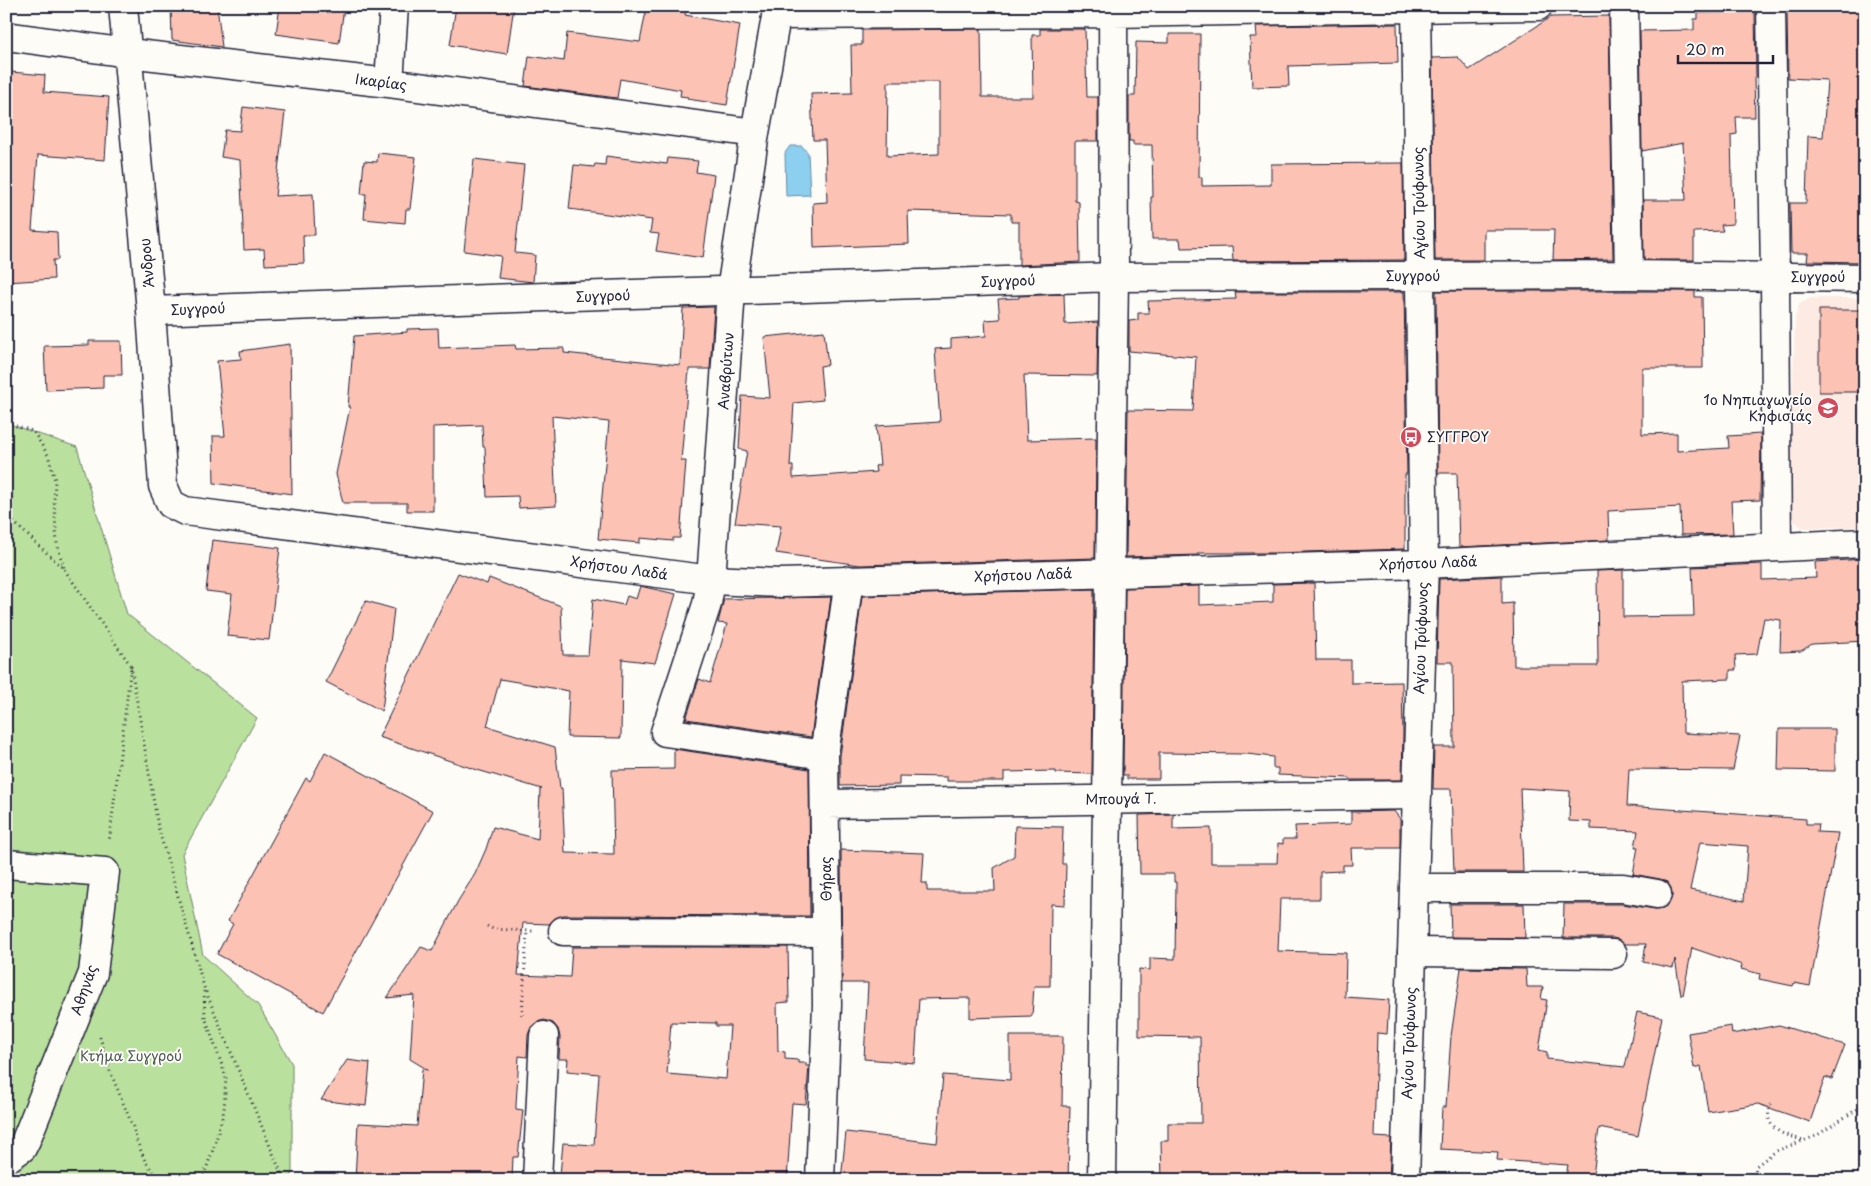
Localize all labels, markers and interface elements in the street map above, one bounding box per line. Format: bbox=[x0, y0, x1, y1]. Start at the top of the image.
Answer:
scale bar bbox=[1678, 32, 1774, 64]
text: 20 m bbox=[1686, 37, 1725, 60]
street label: Ικαρίας bbox=[354, 68, 408, 95]
street label: Αγίου Τρύφωνος bbox=[1407, 147, 1430, 259]
street label: Άνδρου bbox=[134, 237, 159, 289]
street label: Συγγρού bbox=[1386, 265, 1440, 286]
street label: Συγγρού bbox=[1791, 266, 1845, 287]
street label: Συγγρού bbox=[980, 269, 1036, 292]
street label: Συγγρού bbox=[575, 284, 631, 307]
street label: Συγγρού bbox=[170, 297, 226, 320]
street label: Αναβρύτων bbox=[712, 332, 739, 410]
place label: 1ο Νηπιαγωγείο Κηφισιάς bbox=[1703, 389, 1812, 426]
school or university icon: 1ο Νηπιαγωγείο Κηφισιάς bbox=[1816, 396, 1840, 420]
bus stop icon: ΣΥΓΓΡΟΥ bbox=[1399, 425, 1423, 449]
place label: ΣΥΓΓΡΟΥ bbox=[1427, 426, 1489, 447]
street label: Χρήστου Λαδά bbox=[569, 550, 669, 585]
street label: Χρήστου Λαδά bbox=[1379, 550, 1477, 575]
street label: Χρήστου Λαδά bbox=[974, 562, 1072, 587]
street label: Αγίου Τρύφωνος bbox=[1408, 581, 1433, 694]
street label: Μπουγά Τ. bbox=[1085, 787, 1157, 810]
street label: Θήρας bbox=[815, 857, 836, 902]
street label: Αθηνάς bbox=[65, 962, 102, 1018]
street label: Αγίου Τρύφωνος bbox=[1396, 986, 1421, 1099]
park label: Κτήμα Συγγρού bbox=[80, 1045, 182, 1066]

